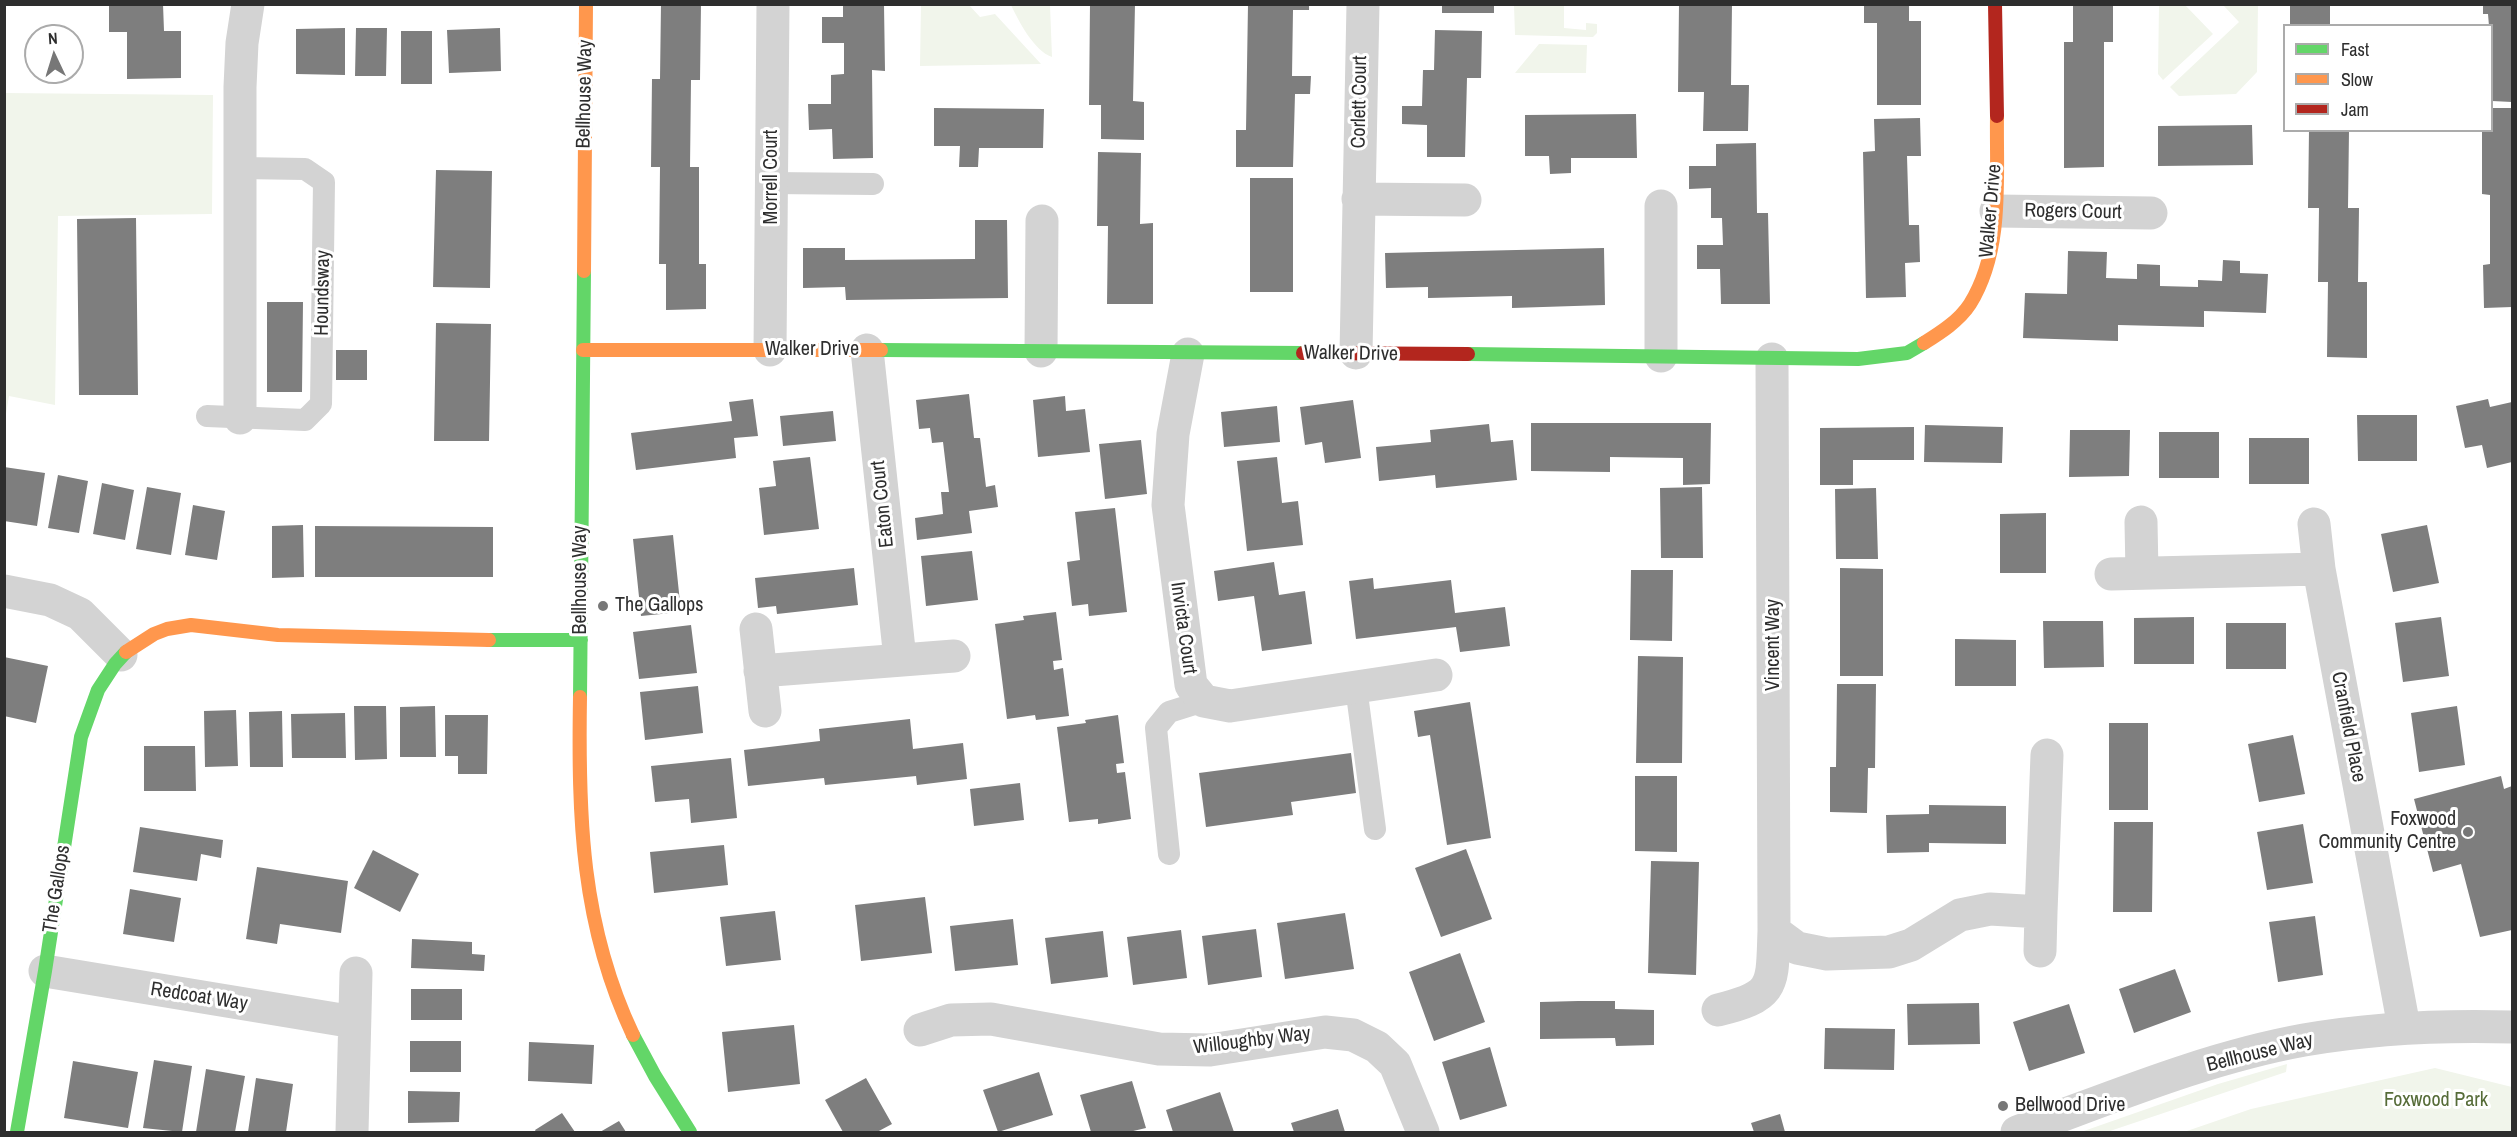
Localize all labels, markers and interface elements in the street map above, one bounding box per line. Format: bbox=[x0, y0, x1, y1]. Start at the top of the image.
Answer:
north arrow bbox=[24, 24, 84, 84]
legend bbox=[2283, 24, 2493, 132]
text: N bbox=[47, 27, 58, 49]
text: Fast bbox=[2341, 37, 2369, 62]
street label: Bellhouse Way bbox=[572, 39, 598, 149]
street label: Corlett Court bbox=[1347, 55, 1373, 149]
text: Slow bbox=[2341, 67, 2373, 92]
text: Jam bbox=[2341, 97, 2369, 122]
street label: Morrell Court bbox=[760, 130, 784, 224]
street label: Walker Drive bbox=[1975, 163, 2007, 259]
street label: Rogers Court bbox=[2024, 199, 2122, 225]
street label: Houndsway bbox=[310, 250, 336, 336]
street label: Walker Drive bbox=[765, 338, 859, 362]
street label: Walker Drive bbox=[1304, 341, 1398, 367]
street label: Eaton Court bbox=[866, 459, 900, 549]
street label: Bellhouse Way bbox=[569, 526, 593, 634]
street label: Invicta Court bbox=[1165, 580, 1201, 676]
place label: The Gallops bbox=[615, 594, 703, 618]
marker: The Gallops bbox=[596, 599, 610, 613]
street label: Vincent Way bbox=[1762, 599, 1786, 691]
street label: Cranfield Place bbox=[2326, 670, 2370, 784]
place label: Foxwood Community Centre bbox=[2318, 808, 2456, 855]
marker: Foxwood Community Centre bbox=[2461, 825, 2475, 839]
street label: The Gallops bbox=[38, 843, 76, 935]
street label: Redcoat Way bbox=[149, 977, 249, 1017]
street label: Willoughby Way bbox=[1192, 1022, 1312, 1060]
street label: Bellhouse Way bbox=[2204, 1028, 2316, 1078]
park label: Foxwood Park bbox=[2384, 1089, 2488, 1113]
place label: Bellwood Drive bbox=[2015, 1094, 2125, 1118]
marker: Bellwood Drive bbox=[1996, 1099, 2010, 1113]

